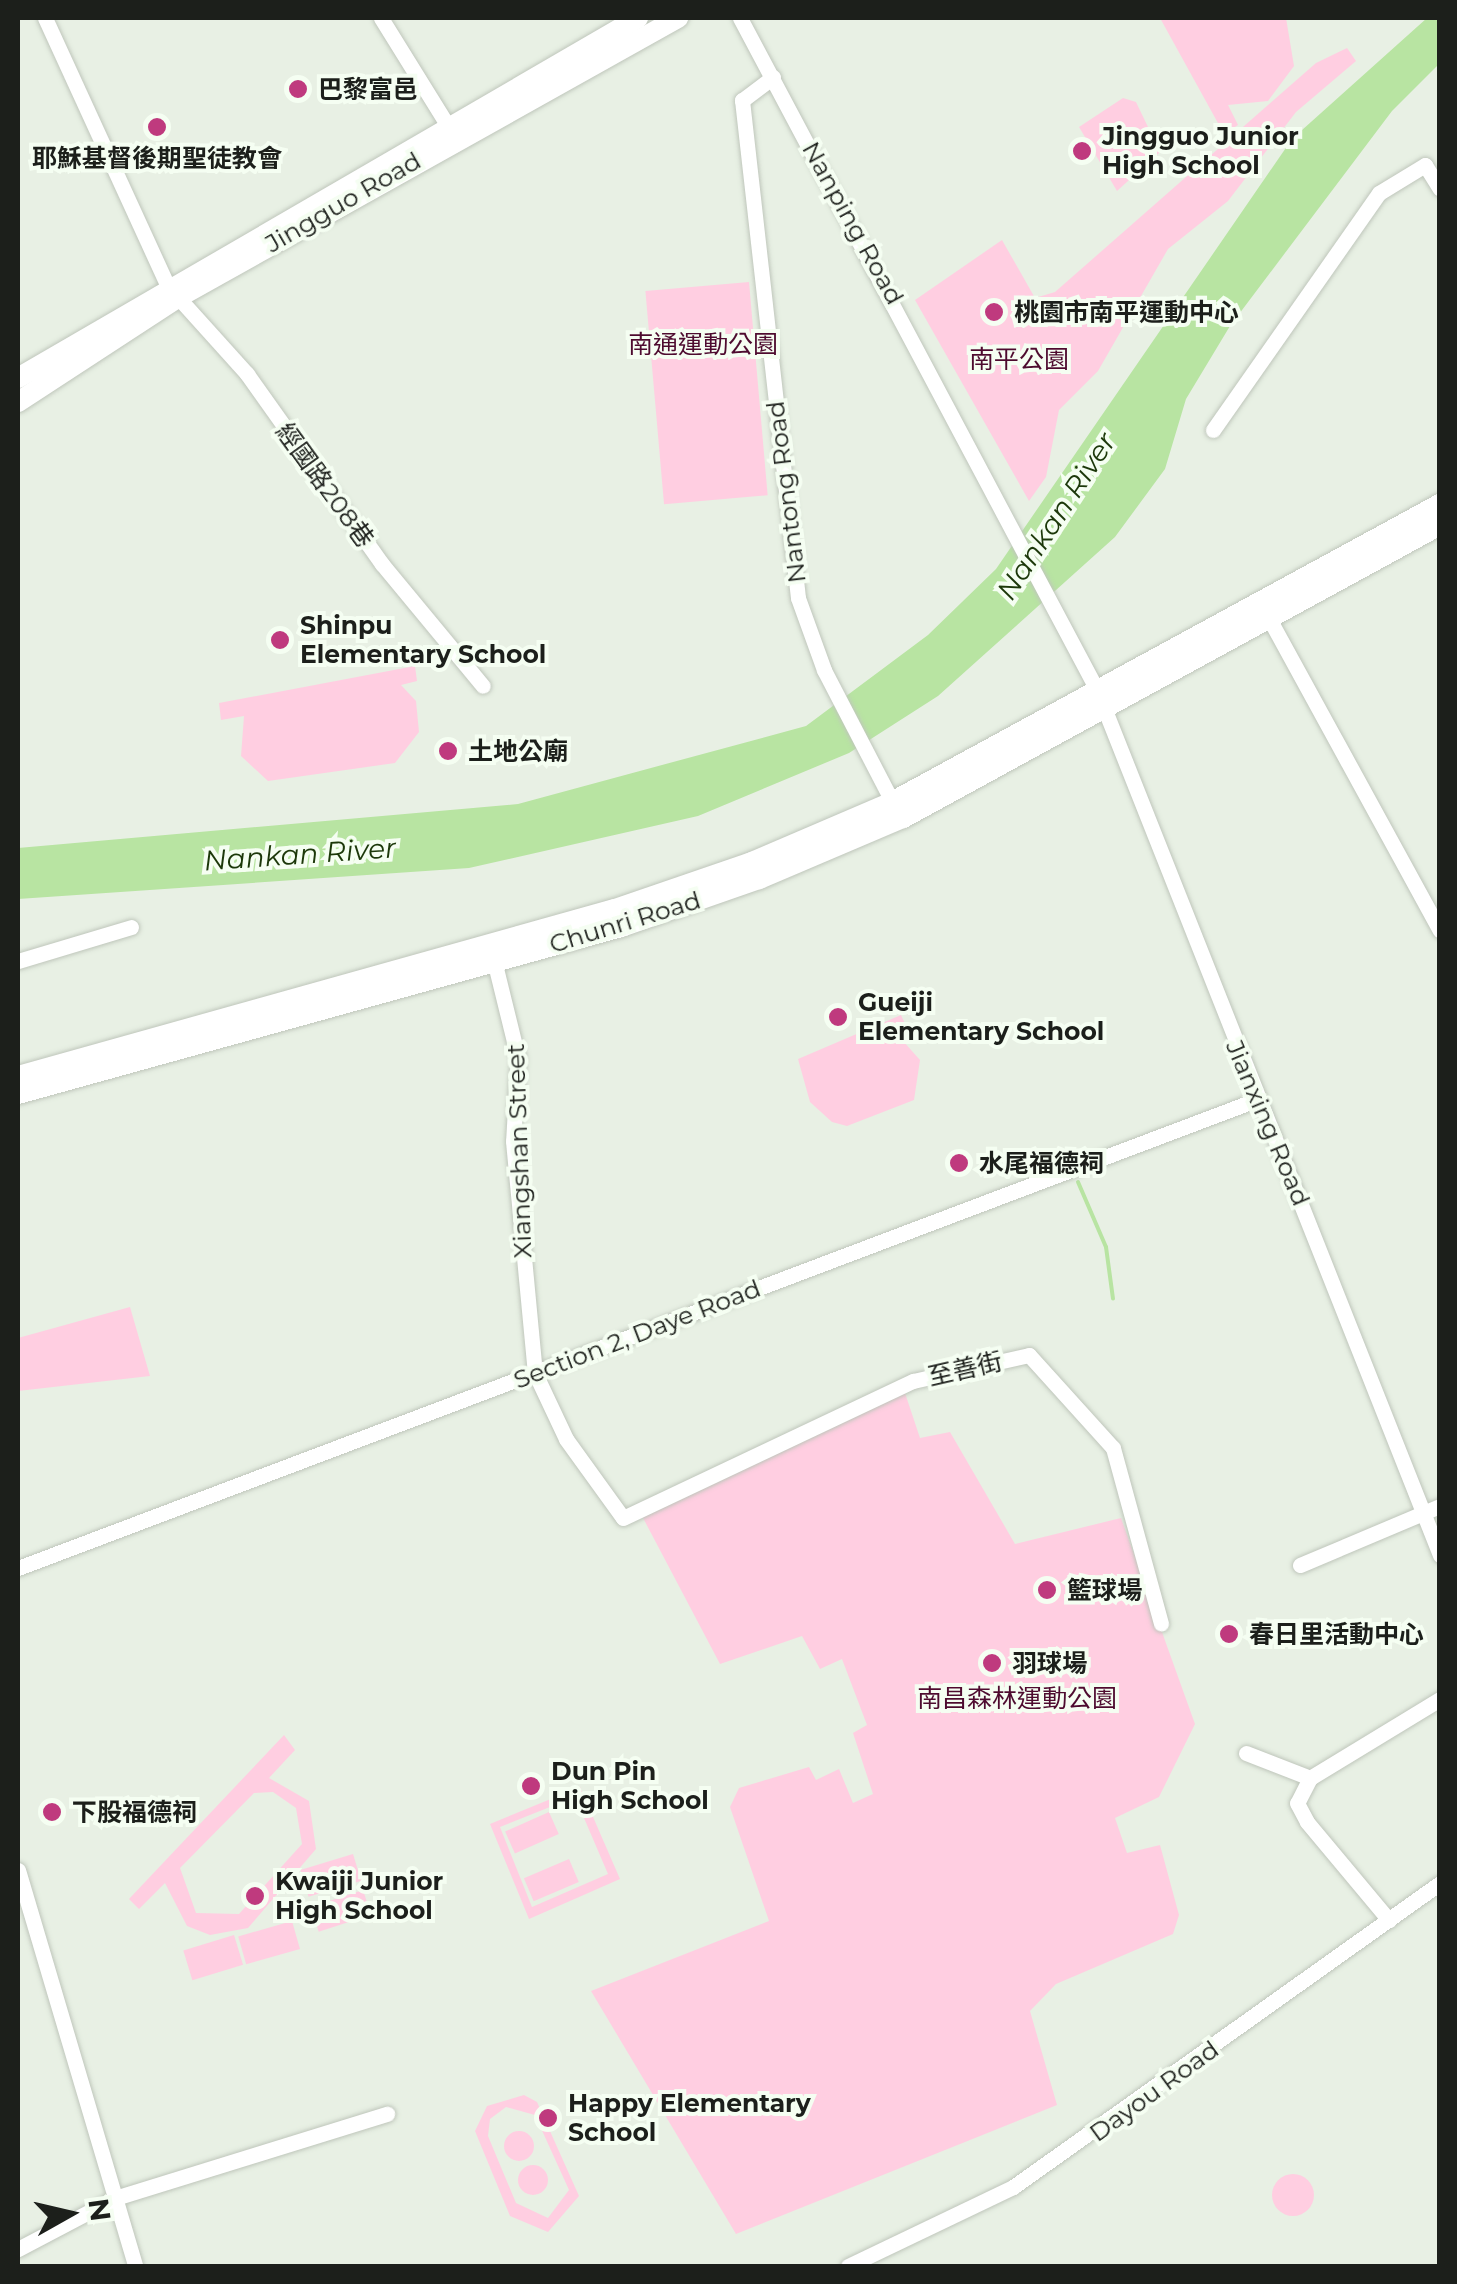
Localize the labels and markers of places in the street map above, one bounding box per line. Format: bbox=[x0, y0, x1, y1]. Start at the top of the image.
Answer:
place label: 巴黎富邑 bbox=[318, 74, 418, 104]
marker: 巴黎富邑 bbox=[287, 78, 309, 100]
marker: 耶穌基督後期聖徒教會 bbox=[146, 116, 168, 138]
place label: Jingguo Junior High School bbox=[1102, 122, 1299, 181]
marker: Jingguo Junior High School bbox=[1071, 140, 1093, 162]
place label: 耶穌基督後期聖徒教會 bbox=[32, 143, 282, 173]
place label: 桃園市南平運動中心 bbox=[1014, 297, 1239, 327]
marker: 桃園市南平運動中心 bbox=[983, 301, 1005, 323]
place label: Shinpu Elementary School bbox=[300, 611, 546, 670]
marker: Shinpu Elementary School bbox=[269, 629, 291, 651]
place label: 土地公廟 bbox=[468, 736, 568, 766]
marker: 土地公廟 bbox=[437, 740, 459, 762]
place label: Gueiji Elementary School bbox=[858, 988, 1104, 1047]
marker: Gueiji Elementary School bbox=[827, 1006, 849, 1028]
place label: 水尾福德祠 bbox=[979, 1148, 1104, 1178]
marker: 水尾福德祠 bbox=[948, 1152, 970, 1174]
place label: 籃球場 bbox=[1067, 1575, 1142, 1605]
marker: 籃球場 bbox=[1036, 1579, 1058, 1601]
place label: 春日里活動中心 bbox=[1249, 1619, 1424, 1649]
marker: 春日里活動中心 bbox=[1218, 1623, 1240, 1645]
place label: 羽球場 bbox=[1012, 1648, 1087, 1678]
marker: 羽球場 bbox=[981, 1652, 1003, 1674]
place label: Dun Pin High School bbox=[551, 1757, 709, 1816]
marker: Dun Pin High School bbox=[520, 1775, 542, 1797]
place label: 下股福德祠 bbox=[72, 1797, 197, 1827]
marker: 下股福德祠 bbox=[41, 1801, 63, 1823]
place label: Kwaiji Junior High School bbox=[275, 1867, 443, 1926]
marker: Kwaiji Junior High School bbox=[244, 1885, 266, 1907]
place label: Happy Elementary School bbox=[568, 2089, 811, 2148]
marker: Happy Elementary School bbox=[537, 2107, 559, 2129]

